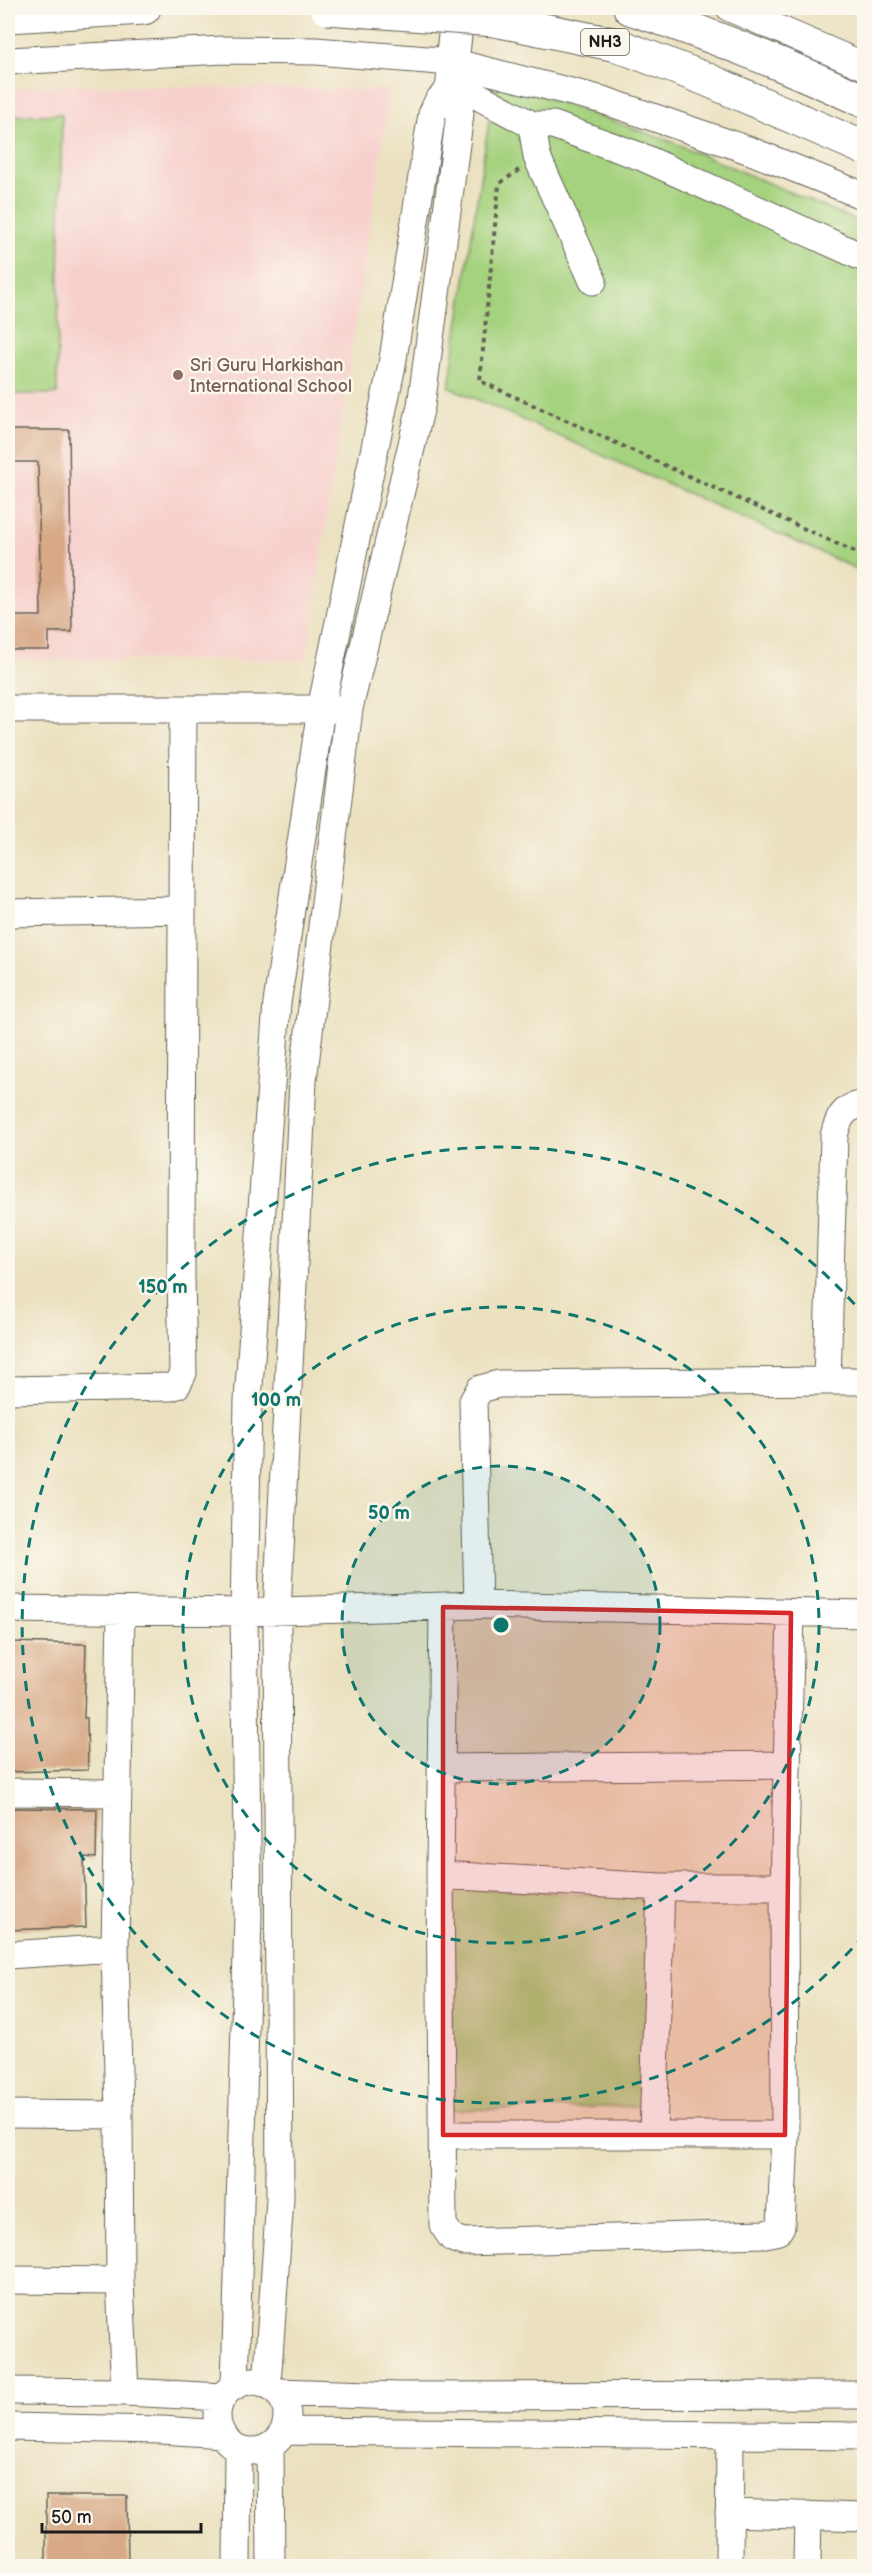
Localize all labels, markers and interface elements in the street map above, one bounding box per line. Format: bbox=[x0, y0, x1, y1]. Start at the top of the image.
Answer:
road number: NH3 bbox=[581, 29, 629, 55]
place label: Sri Guru Harkishan International School bbox=[190, 355, 352, 397]
marker: Sri Guru Harkishan International School bbox=[171, 368, 185, 382]
text: 150 m bbox=[138, 1277, 188, 1298]
text: 100 m bbox=[251, 1390, 301, 1411]
text: 50 m bbox=[368, 1503, 410, 1524]
centre of rings bbox=[491, 1615, 511, 1635]
scale bar bbox=[42, 2496, 201, 2534]
text: 50 m bbox=[51, 2507, 92, 2528]

